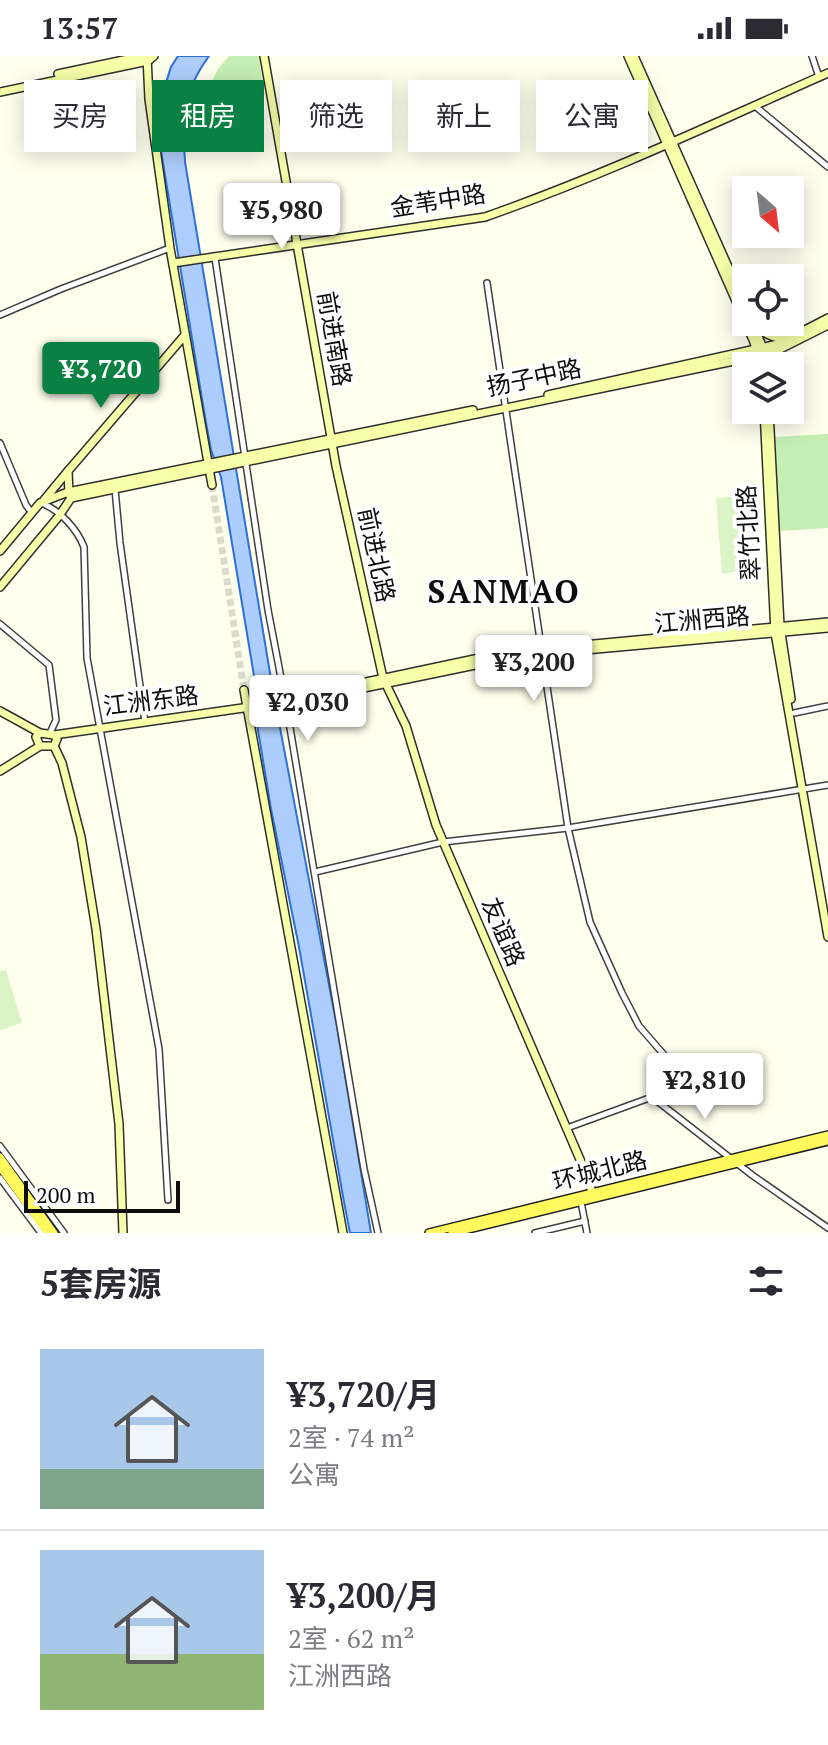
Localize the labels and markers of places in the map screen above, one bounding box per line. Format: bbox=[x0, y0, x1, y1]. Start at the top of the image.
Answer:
pin: ¥5,980 bbox=[217, 183, 347, 251]
pin: ¥3,720 bbox=[36, 342, 166, 410]
pin: ¥3,200 bbox=[469, 635, 599, 703]
pin: ¥2,030 bbox=[243, 675, 373, 743]
pin: ¥2,810 bbox=[640, 1053, 770, 1121]

